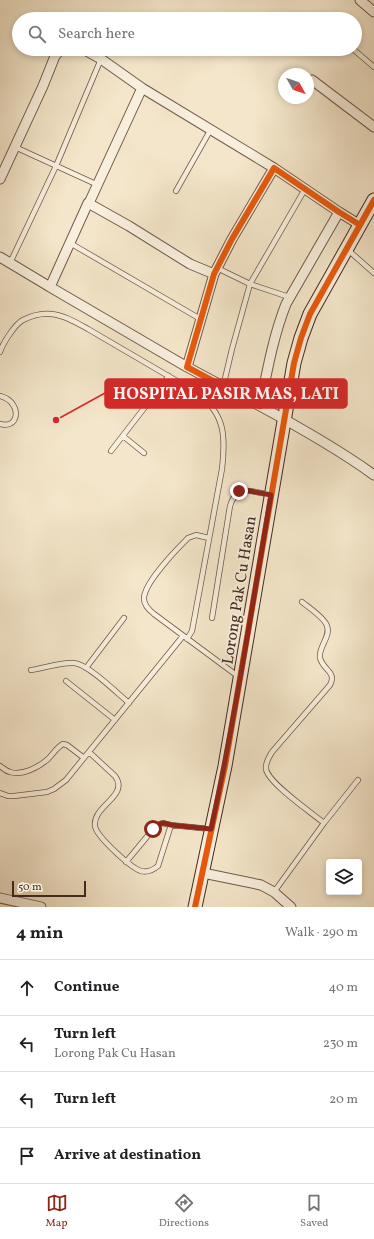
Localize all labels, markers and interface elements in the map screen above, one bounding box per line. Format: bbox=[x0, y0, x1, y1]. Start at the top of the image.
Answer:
search box bbox=[12, 12, 362, 56]
icon: search bbox=[26, 23, 48, 45]
text: Search here bbox=[58, 24, 135, 45]
north arrow bbox=[278, 68, 314, 104]
callout: HOSPITAL PASIR MAS, LATI bbox=[105, 379, 347, 408]
text: HOSPITAL PASIR MAS, LATI bbox=[113, 383, 339, 406]
route end bbox=[230, 482, 248, 500]
street label: Lorong Pak Cu Hasan bbox=[217, 515, 263, 666]
route start bbox=[144, 820, 162, 838]
map controls bbox=[326, 859, 362, 895]
button: layers bbox=[326, 859, 362, 895]
scale bar bbox=[12, 879, 86, 898]
text: 50 m bbox=[18, 880, 42, 895]
text: 4 min bbox=[16, 922, 63, 945]
text: Walk · 290 m bbox=[285, 924, 358, 942]
icon: ahead bbox=[16, 977, 38, 999]
text: Continue bbox=[54, 977, 119, 998]
text: 40 m bbox=[329, 979, 358, 997]
text: Turn left bbox=[54, 1024, 116, 1045]
icon: left bbox=[16, 1033, 38, 1055]
text: 230 m bbox=[323, 1035, 358, 1053]
text: Lorong Pak Cu Hasan bbox=[54, 1045, 176, 1063]
icon: left bbox=[16, 1089, 38, 1111]
text: Turn left bbox=[54, 1089, 116, 1110]
text: 20 m bbox=[329, 1091, 358, 1109]
icon: arrive bbox=[16, 1145, 38, 1167]
text: Arrive at destination bbox=[54, 1145, 201, 1166]
tab: Map bbox=[46, 1192, 68, 1231]
tab: Directions bbox=[159, 1192, 209, 1231]
tab: Saved bbox=[300, 1192, 328, 1231]

